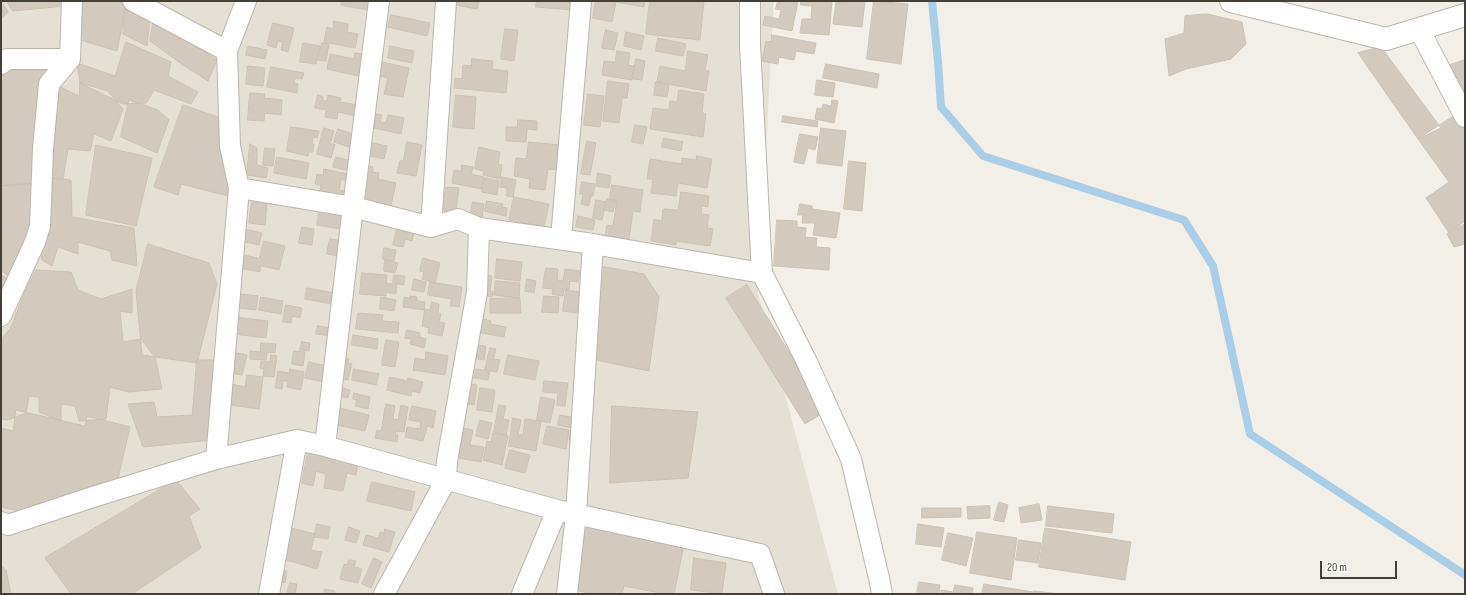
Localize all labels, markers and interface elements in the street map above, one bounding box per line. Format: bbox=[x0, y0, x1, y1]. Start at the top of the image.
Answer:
scale bar bbox=[1322, 553, 1399, 579]
text: 20 m bbox=[1327, 560, 1347, 575]

